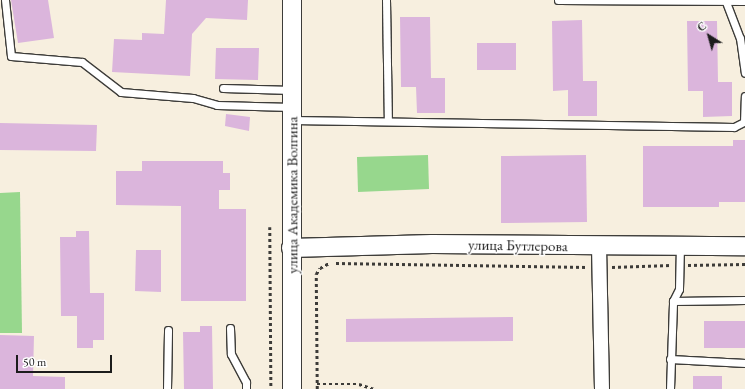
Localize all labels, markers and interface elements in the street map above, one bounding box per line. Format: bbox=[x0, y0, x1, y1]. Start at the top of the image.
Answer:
north arrow bbox=[689, 16, 729, 56]
text: С bbox=[694, 18, 709, 34]
street label: улица Академика Волгина bbox=[283, 116, 301, 274]
street label: улица Бутлерова bbox=[468, 235, 568, 255]
scale bar bbox=[18, 347, 114, 373]
text: 50 m bbox=[23, 354, 46, 370]

